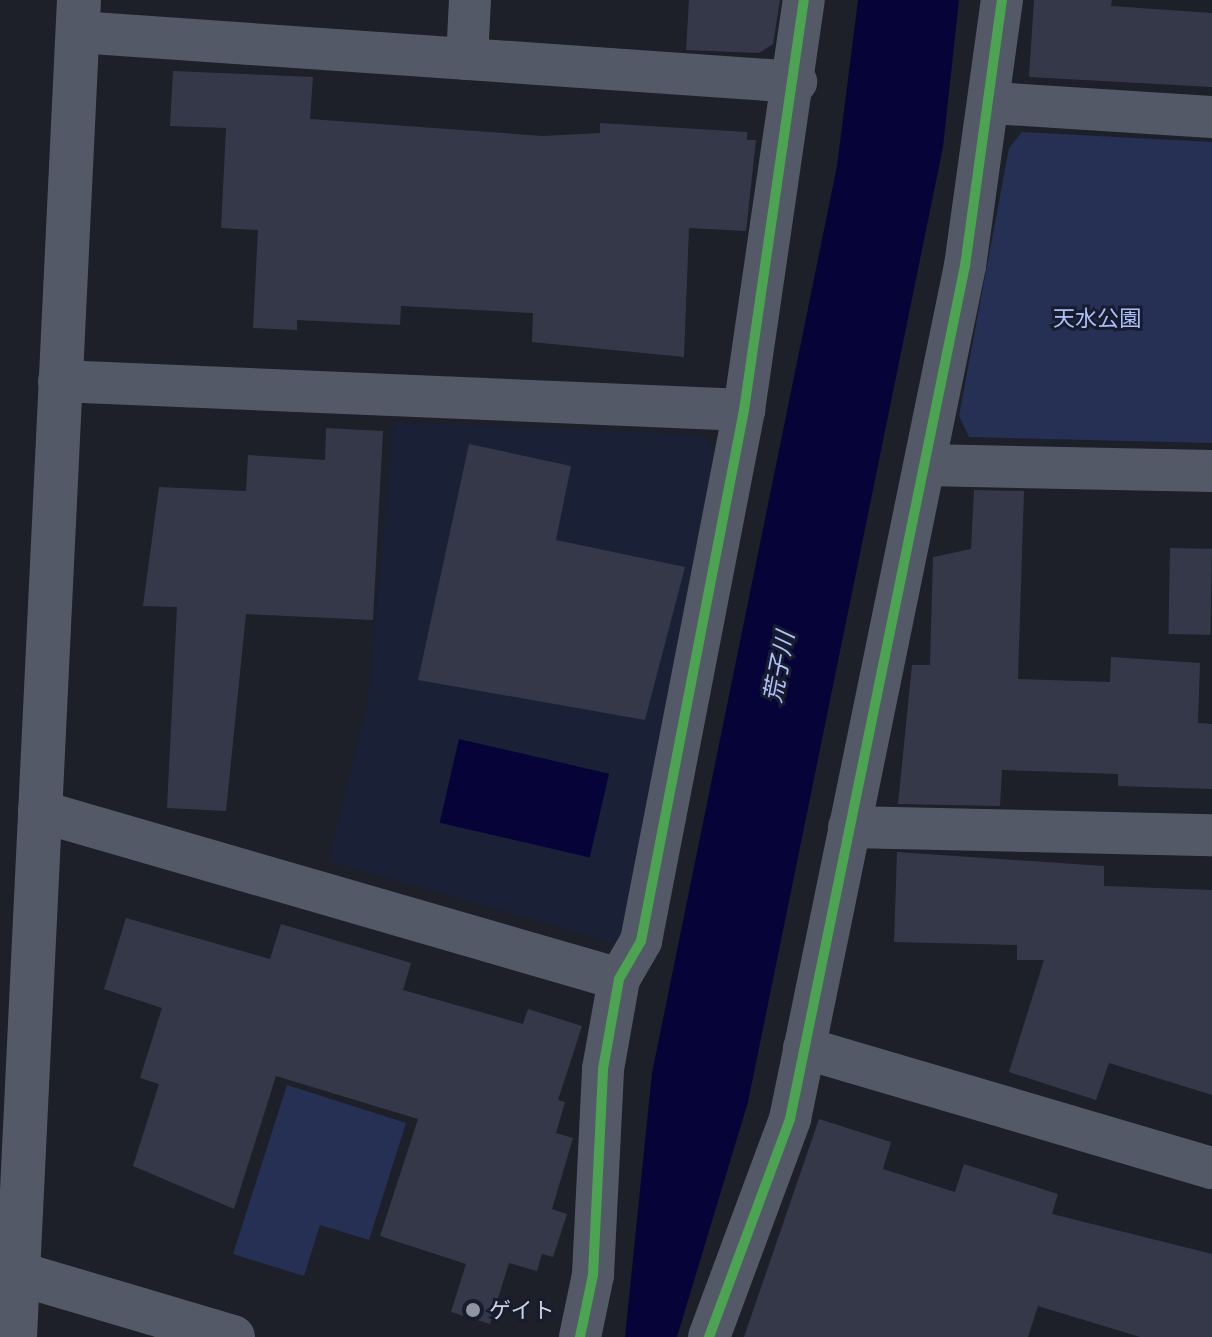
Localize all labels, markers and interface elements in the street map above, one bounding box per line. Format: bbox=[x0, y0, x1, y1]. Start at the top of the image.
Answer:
park label: 天水公園 bbox=[1053, 305, 1141, 331]
water label: 荒子川 bbox=[757, 629, 799, 705]
place label: ゲイト bbox=[489, 1297, 555, 1323]
marker: ゲイト bbox=[464, 1301, 482, 1319]

